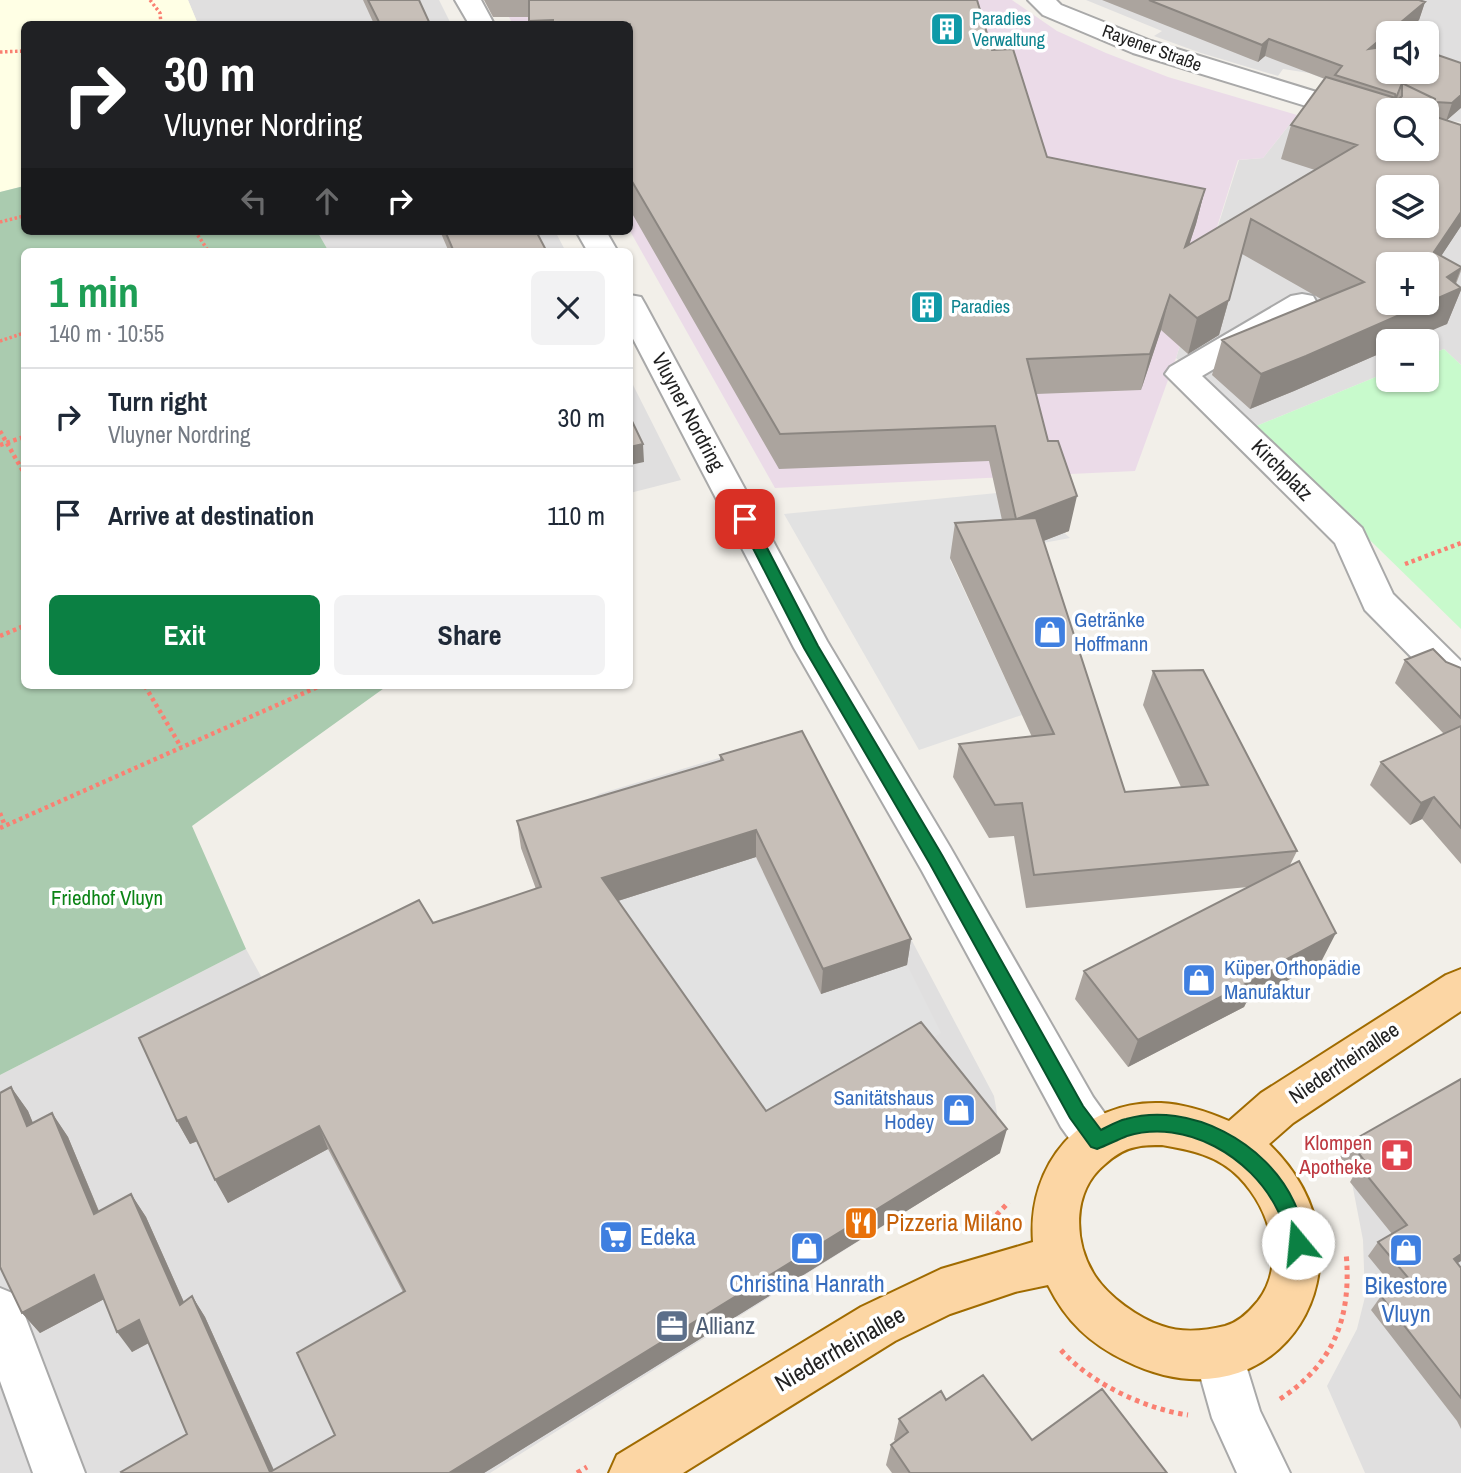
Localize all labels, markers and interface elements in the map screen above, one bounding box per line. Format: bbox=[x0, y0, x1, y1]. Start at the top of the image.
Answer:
place label: Paradies Verwaltung bbox=[972, 6, 1046, 52]
building icon: Paradies Verwaltung bbox=[928, 10, 966, 48]
street label: Rayener Straße bbox=[1099, 18, 1205, 77]
map controls bbox=[1376, 21, 1439, 392]
button: sound bbox=[1376, 21, 1439, 84]
text: 30 m bbox=[164, 40, 256, 106]
icon: right bbox=[49, 49, 140, 140]
button: search bbox=[1376, 98, 1439, 161]
text: Vluyner Nordring bbox=[164, 103, 362, 146]
button: layers bbox=[1376, 175, 1439, 238]
icon: left bbox=[235, 182, 273, 220]
icon: ahead bbox=[308, 182, 346, 220]
icon: right bbox=[381, 182, 419, 220]
button: + bbox=[1376, 252, 1439, 315]
text: 1 min bbox=[49, 264, 139, 320]
button: close bbox=[531, 271, 605, 345]
building icon: Paradies bbox=[908, 288, 946, 326]
place label: Paradies bbox=[951, 294, 1010, 319]
text: 140 m · 10:55 bbox=[49, 318, 164, 349]
button: − bbox=[1376, 329, 1439, 392]
street label: Vluyner Nordring bbox=[645, 347, 732, 476]
text: Turn right bbox=[108, 384, 207, 419]
icon: right bbox=[49, 398, 87, 436]
text: 30 m bbox=[558, 400, 605, 435]
text: Vluyner Nordring bbox=[108, 419, 251, 450]
street label: Kirchplatz bbox=[1245, 432, 1320, 507]
pin bbox=[715, 489, 775, 549]
icon: arrive bbox=[49, 496, 87, 534]
text: Arrive at destination bbox=[108, 498, 314, 533]
text: 110 m bbox=[547, 498, 605, 533]
icon: arrive bbox=[726, 500, 764, 538]
button: Exit bbox=[49, 595, 320, 675]
button: Share bbox=[334, 595, 605, 675]
place label: Getränke Hoffmann bbox=[1074, 605, 1148, 658]
shop icon: Getränke Hoffmann bbox=[1031, 613, 1069, 651]
park label: Friedhof Vluyn bbox=[51, 883, 163, 912]
place label: Küper Orthopädie Manufaktur bbox=[1224, 953, 1361, 1006]
shop icon: Küper Orthopädie Manufaktur bbox=[1180, 961, 1218, 999]
street label: Niederrheinallee bbox=[1283, 1015, 1405, 1110]
place label: Sanitätshaus Hodey bbox=[833, 1083, 934, 1136]
shop icon: Sanitätshaus Hodey bbox=[940, 1091, 978, 1129]
place label: Klompen Apotheke bbox=[1298, 1128, 1372, 1181]
pharmacy icon: Klompen Apotheke bbox=[1378, 1136, 1416, 1174]
restaurant icon: Pizzeria Milano bbox=[842, 1204, 880, 1242]
place label: Pizzeria Milano bbox=[886, 1206, 1023, 1238]
position arrow bbox=[1261, 1206, 1335, 1280]
supermarket icon: Edeka bbox=[597, 1218, 635, 1256]
place label: Edeka bbox=[640, 1220, 696, 1252]
shop icon: Christina Hanrath bbox=[788, 1229, 826, 1267]
shop icon: Bikestore Vluyn bbox=[1387, 1231, 1425, 1269]
place label: Christina Hanrath bbox=[729, 1267, 885, 1299]
place label: Bikestore Vluyn bbox=[1364, 1269, 1448, 1329]
street label: Niederrheinallee bbox=[768, 1298, 911, 1398]
office icon: Allianz bbox=[653, 1307, 691, 1345]
place label: Allianz bbox=[695, 1309, 755, 1341]

